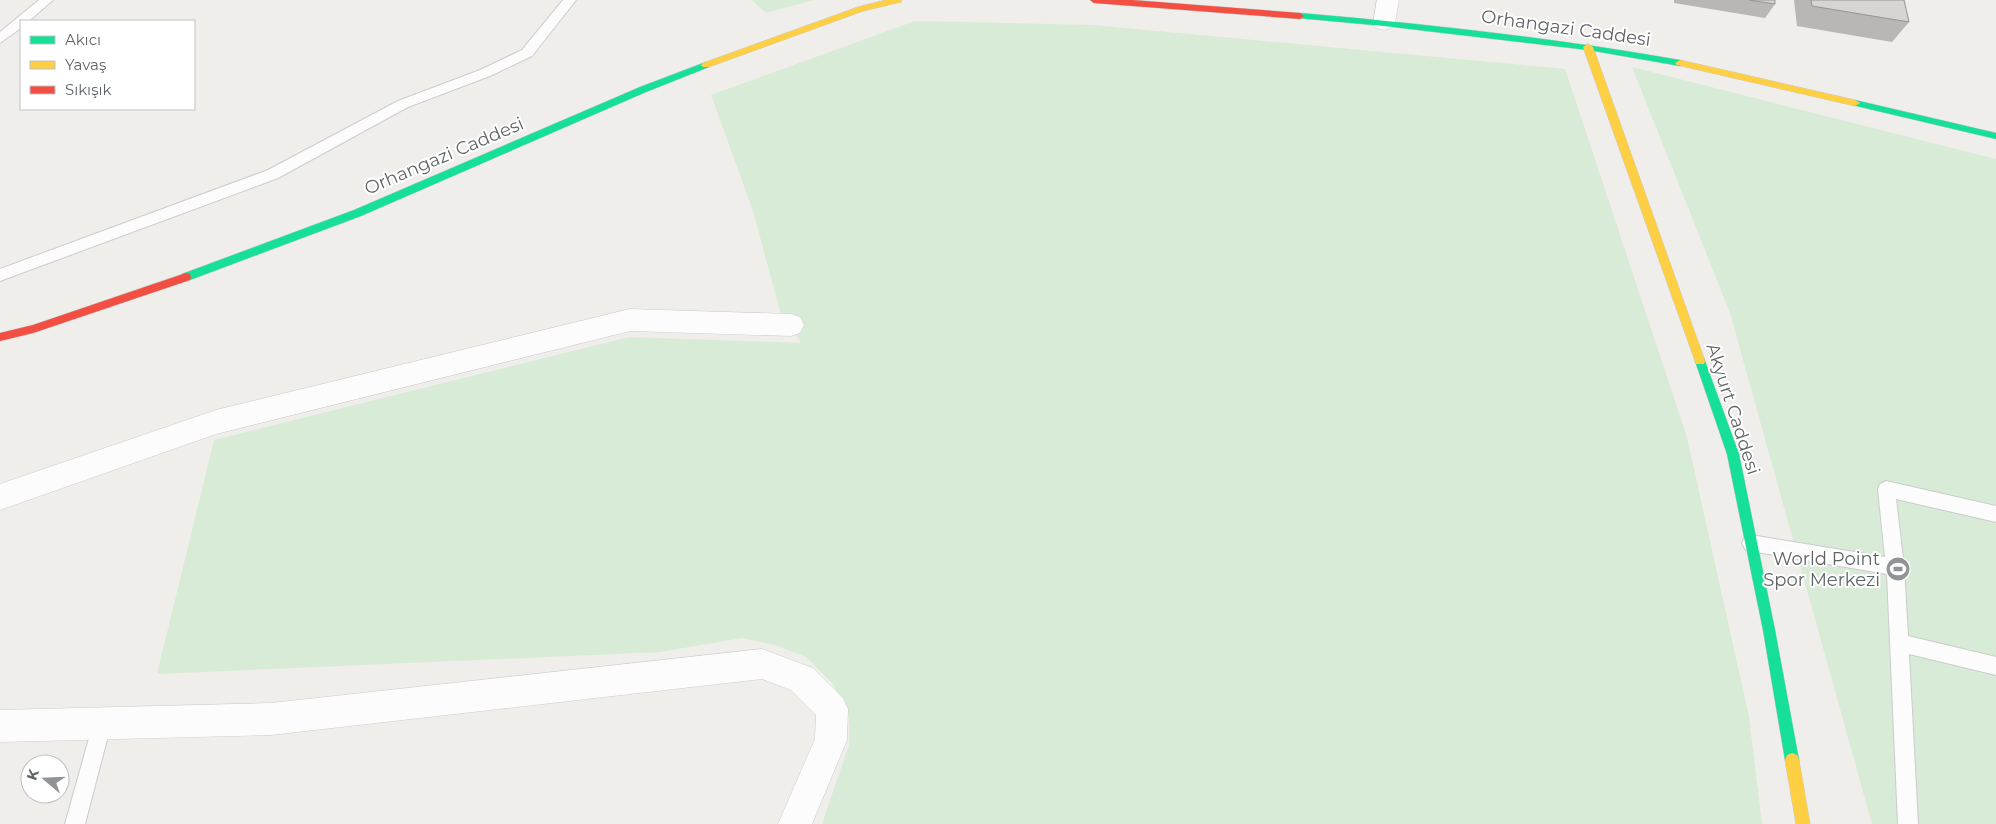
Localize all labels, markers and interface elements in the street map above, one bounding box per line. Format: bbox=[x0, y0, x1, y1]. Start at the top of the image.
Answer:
street label: Orhangazi Caddesi bbox=[1480, 5, 1652, 51]
legend bbox=[20, 20, 195, 110]
text: Akıcı bbox=[65, 30, 101, 49]
text: Yavaş bbox=[65, 55, 106, 74]
text: Sıkışık bbox=[65, 80, 112, 99]
street label: Orhangazi Caddesi bbox=[361, 112, 527, 200]
street label: Akyurt Caddesi bbox=[1701, 341, 1765, 477]
place label: World Point Spor Merkezi bbox=[1763, 548, 1880, 591]
sports icon: World Point Spor Merkezi bbox=[1885, 556, 1911, 582]
north arrow bbox=[20, 754, 70, 804]
text: K bbox=[23, 766, 43, 783]

